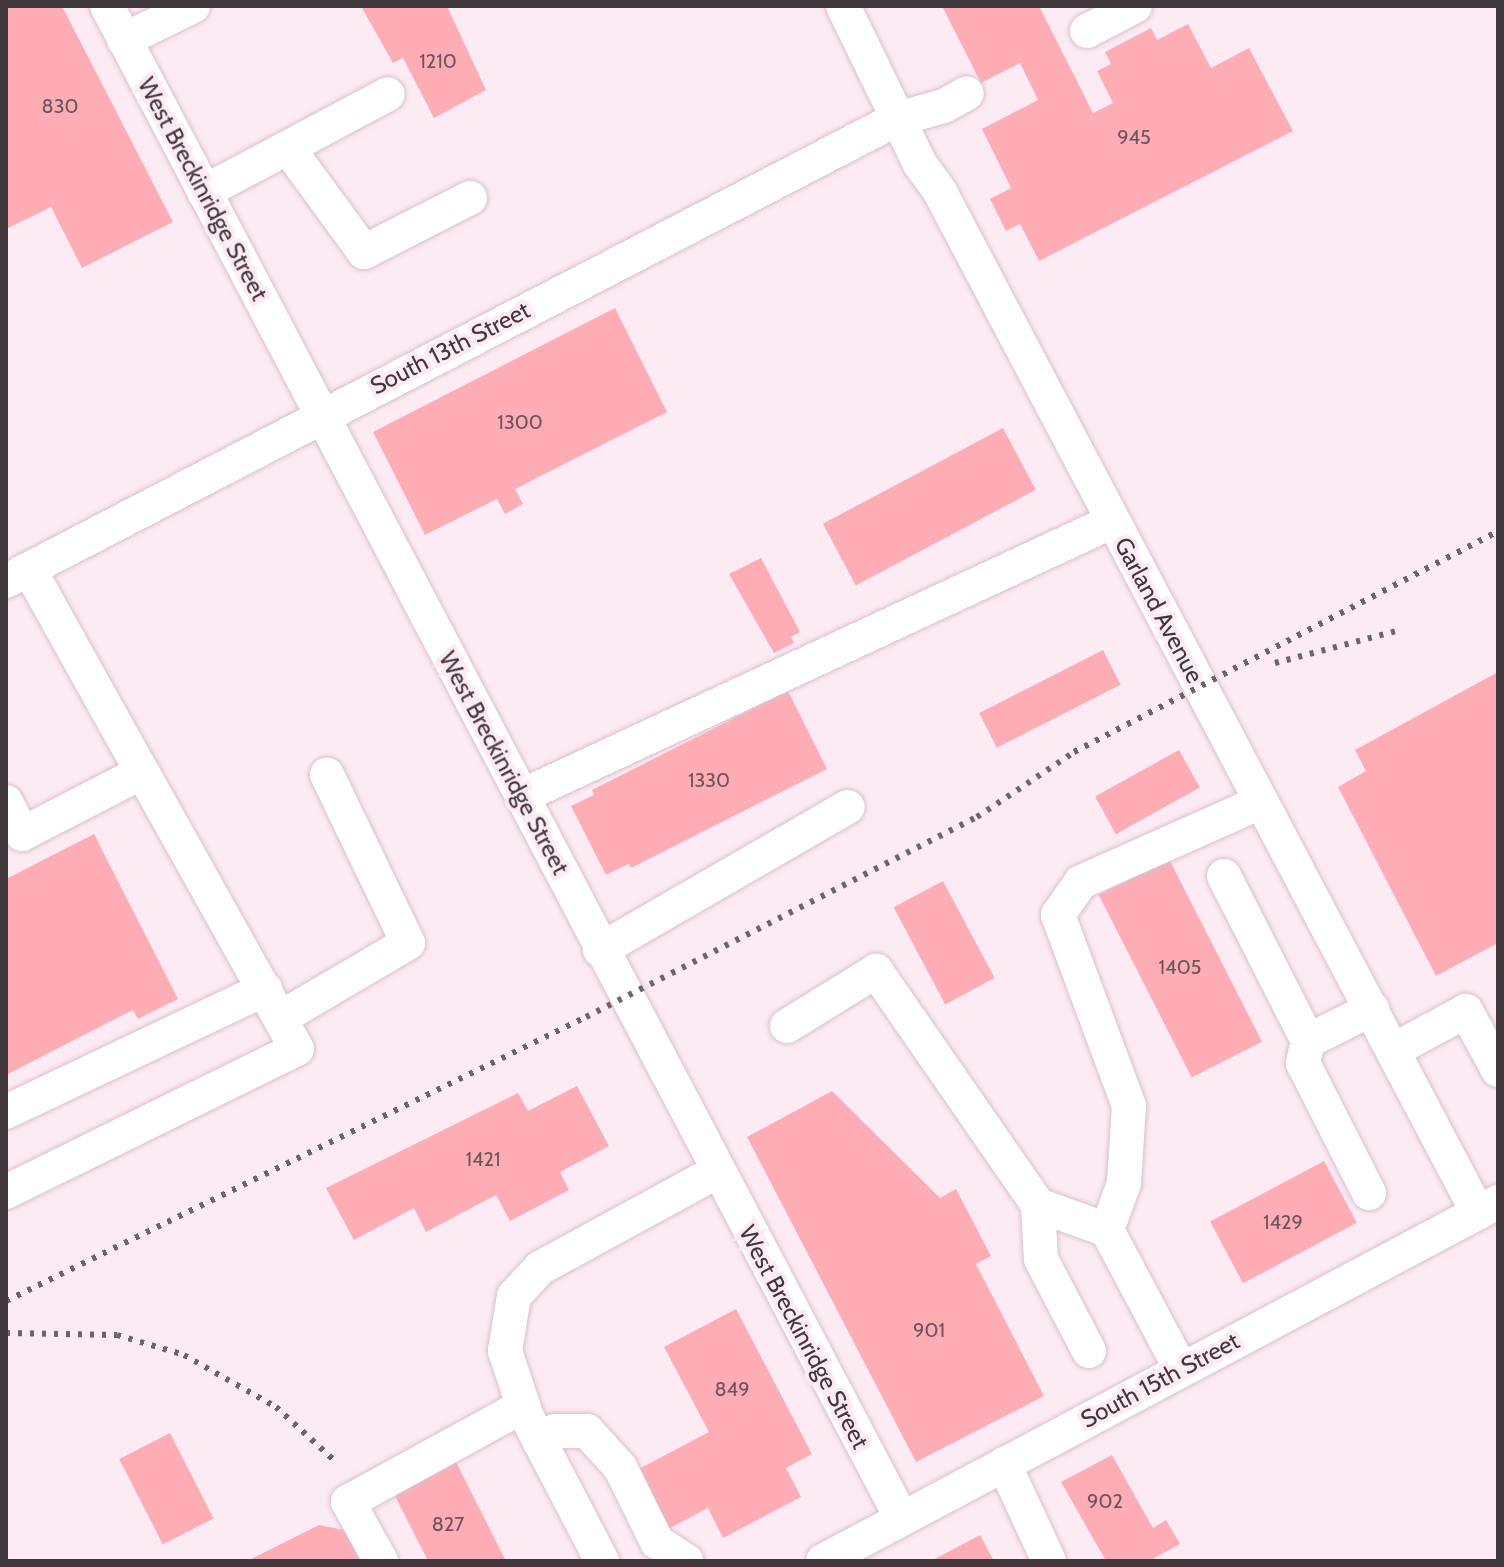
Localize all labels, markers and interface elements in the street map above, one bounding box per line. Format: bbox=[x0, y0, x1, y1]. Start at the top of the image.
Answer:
house number: 1210 bbox=[419, 49, 457, 73]
street label: West Breckinridge Street bbox=[132, 72, 274, 306]
house number: 830 bbox=[42, 94, 78, 118]
house number: 945 bbox=[1117, 125, 1151, 149]
street label: South 13th Street bbox=[365, 295, 535, 401]
house number: 1300 bbox=[497, 410, 543, 434]
street label: Garland Avenue bbox=[1109, 532, 1209, 688]
street label: West Breckinridge Street bbox=[433, 646, 575, 880]
house number: 1330 bbox=[688, 768, 730, 792]
house number: 1405 bbox=[1159, 955, 1201, 979]
house number: 1421 bbox=[465, 1147, 501, 1171]
house number: 1429 bbox=[1263, 1210, 1303, 1234]
street label: West Breckinridge Street bbox=[733, 1220, 875, 1454]
house number: 901 bbox=[913, 1318, 945, 1342]
street label: South 15th Street bbox=[1076, 1326, 1244, 1434]
house number: 849 bbox=[714, 1377, 750, 1401]
house number: 902 bbox=[1087, 1489, 1123, 1513]
house number: 827 bbox=[432, 1512, 464, 1536]

